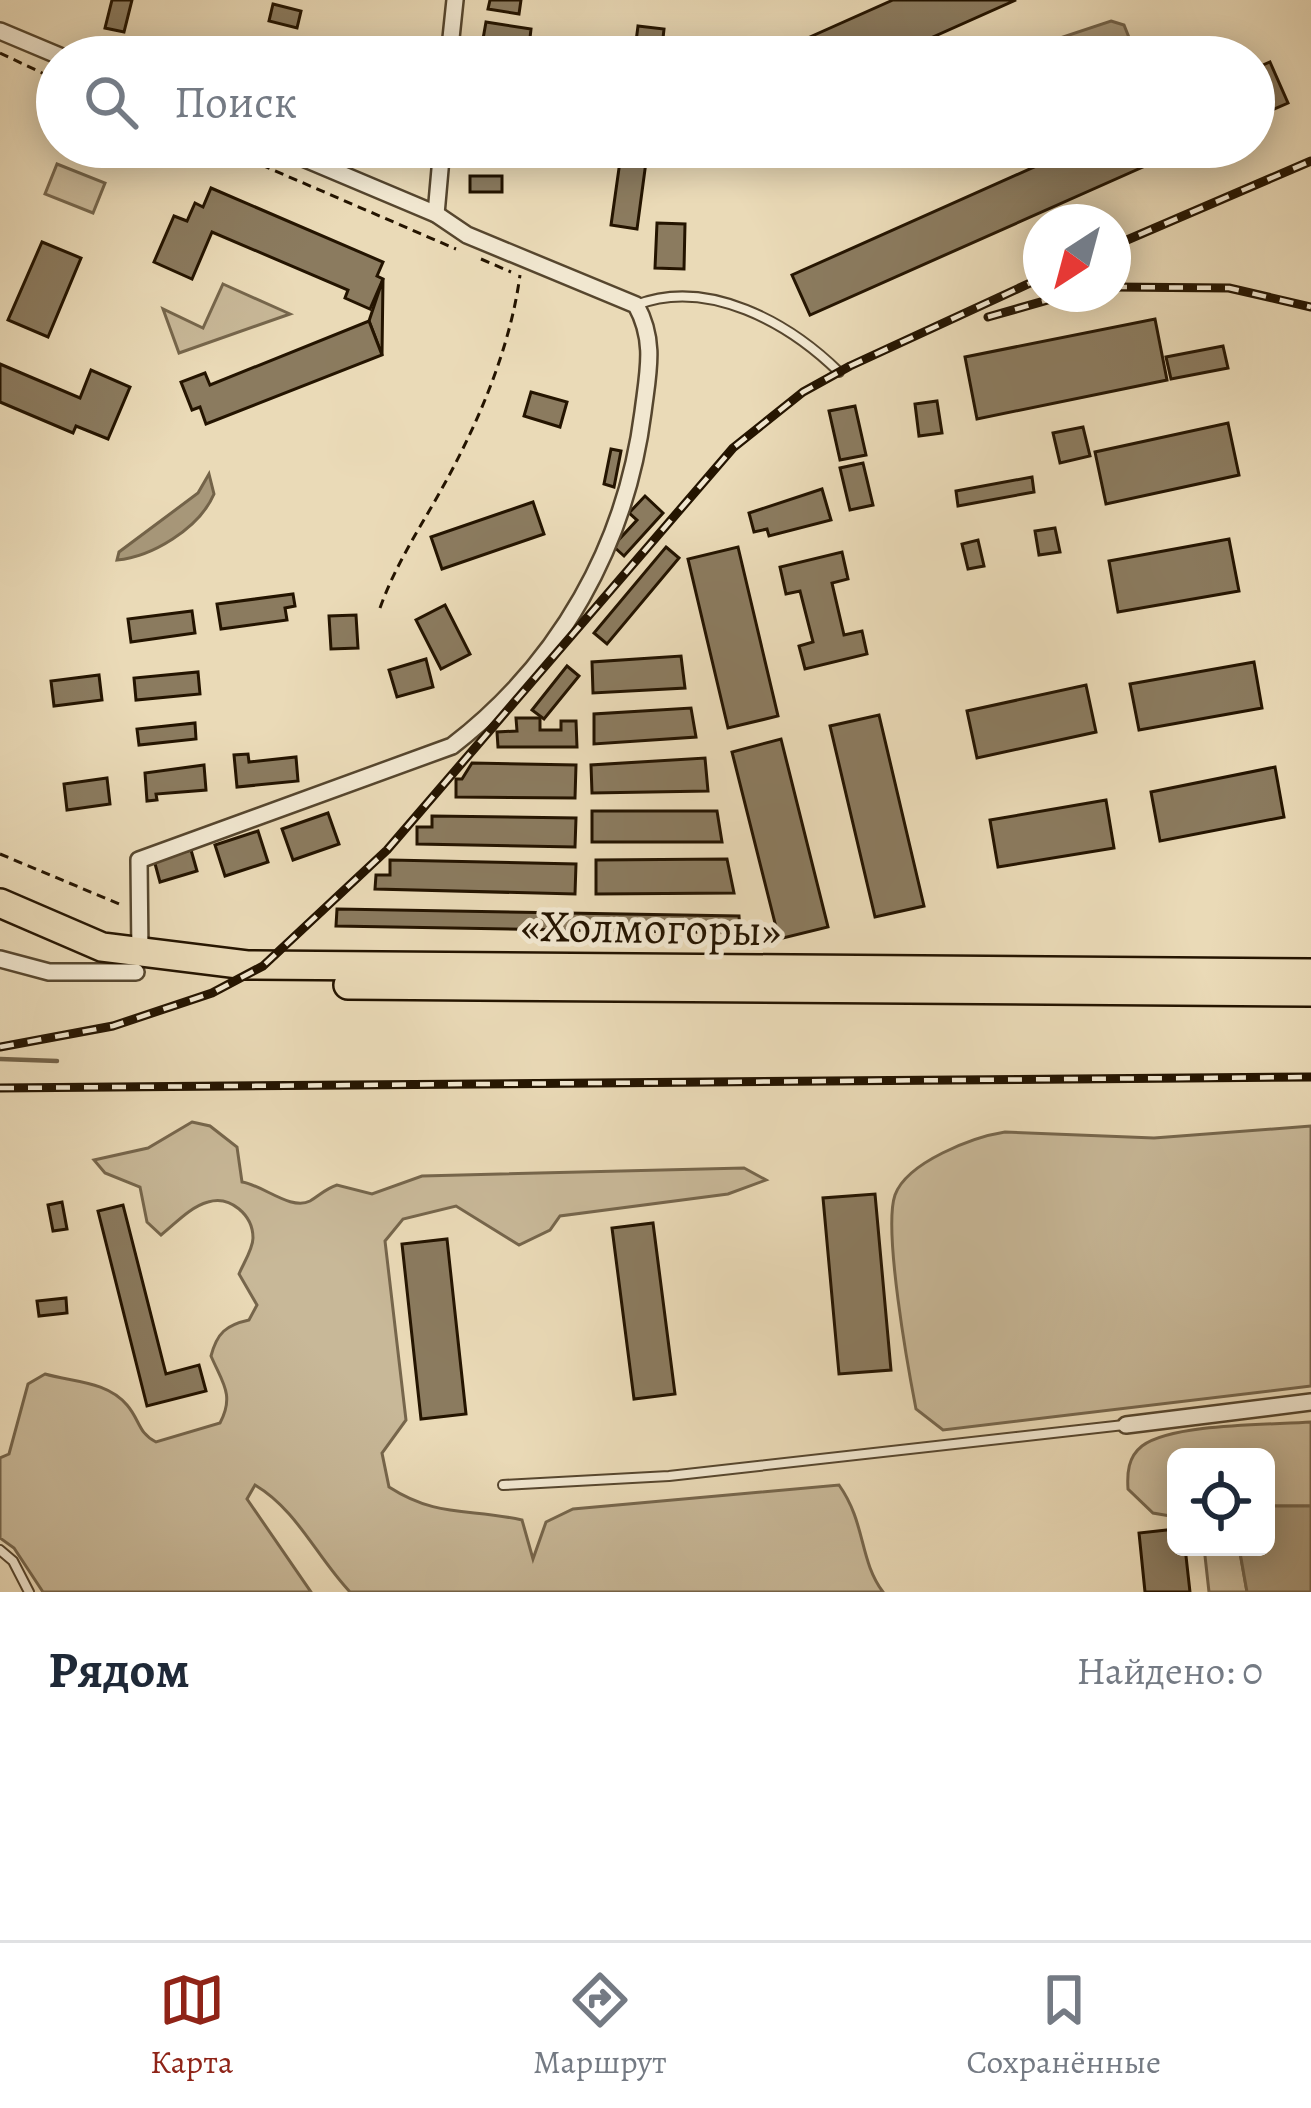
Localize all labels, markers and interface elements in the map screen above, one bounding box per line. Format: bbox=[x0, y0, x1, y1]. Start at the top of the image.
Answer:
search box bbox=[36, 36, 1275, 168]
icon: search bbox=[78, 69, 144, 135]
text: Поиск bbox=[174, 71, 297, 133]
north arrow bbox=[1023, 204, 1131, 312]
street label: «Холмогоры» bbox=[521, 895, 781, 961]
map controls bbox=[1167, 1448, 1275, 1556]
button: locate bbox=[1167, 1448, 1275, 1556]
text: Рядом bbox=[48, 1635, 190, 1705]
text: Найдено: 0 bbox=[1076, 1644, 1263, 1697]
tab: Карта bbox=[150, 1967, 233, 2084]
tab: Маршрут bbox=[533, 1967, 667, 2084]
tab: Сохранённые bbox=[966, 1967, 1161, 2084]

